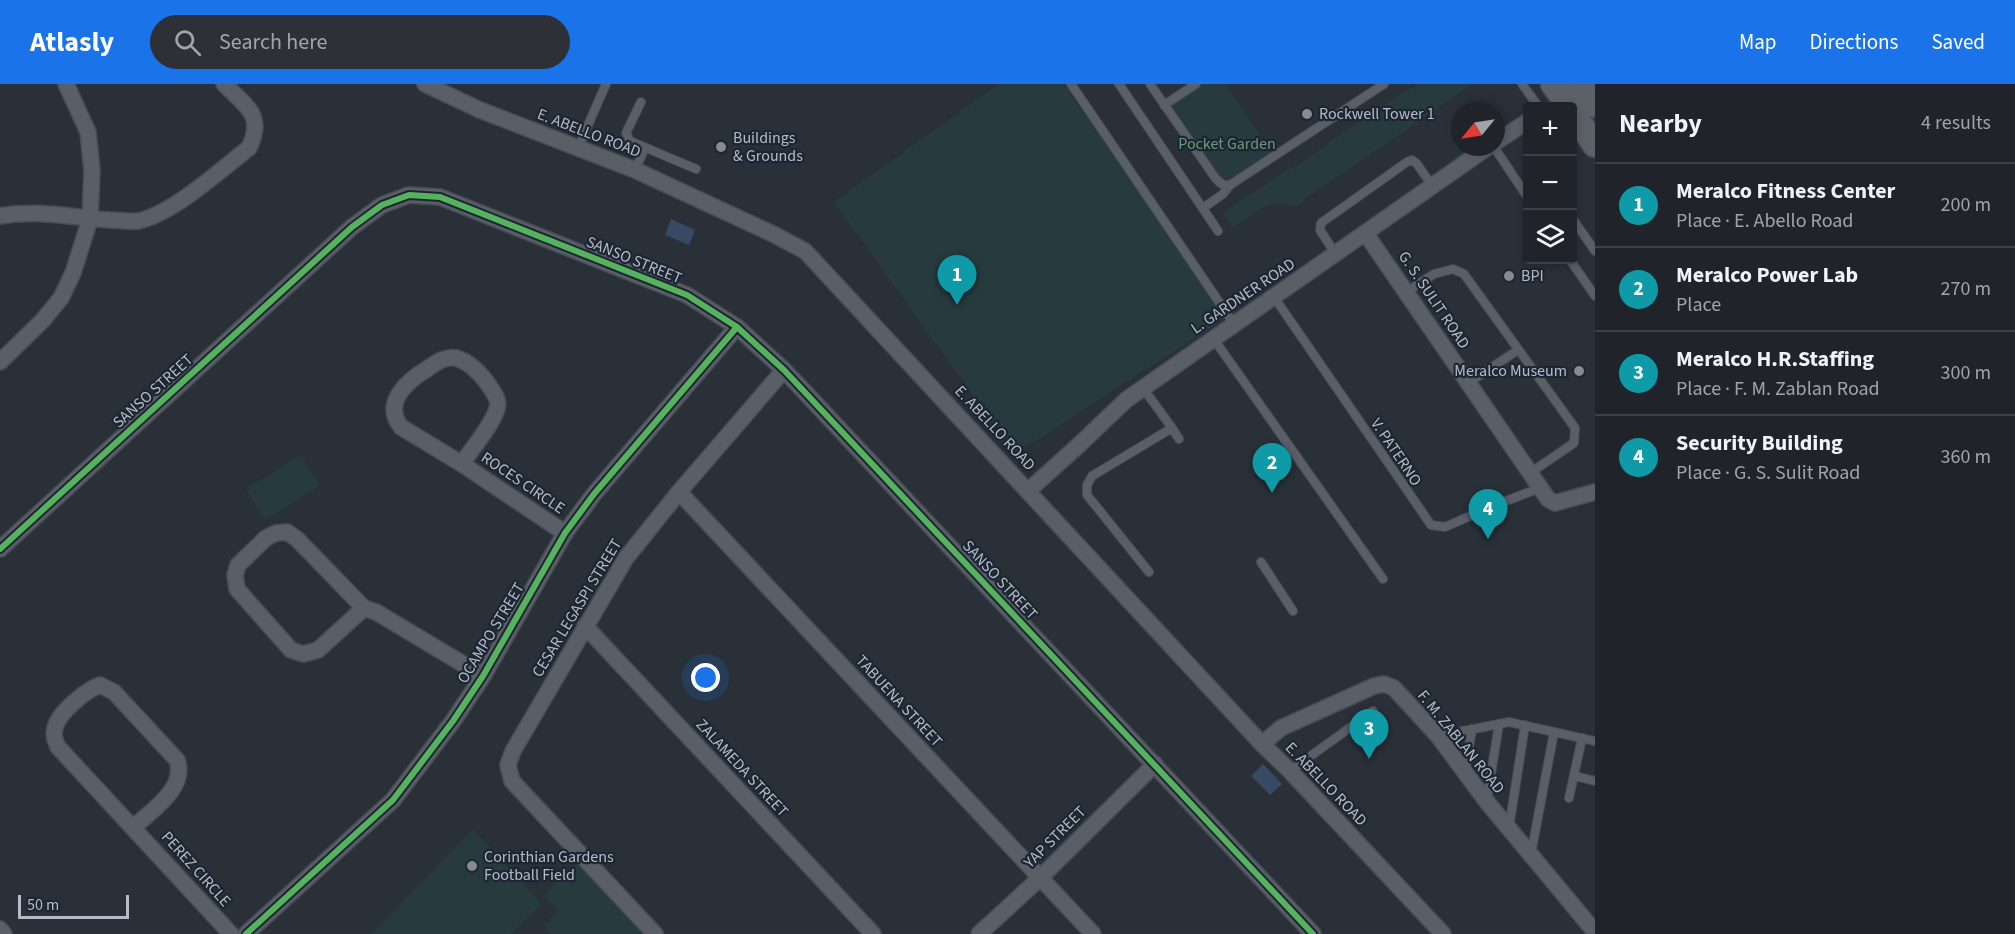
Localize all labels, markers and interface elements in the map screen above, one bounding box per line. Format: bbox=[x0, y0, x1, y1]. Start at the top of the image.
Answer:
search box bbox=[150, 15, 570, 69]
text: Atlasly bbox=[30, 22, 114, 62]
icon: search bbox=[171, 26, 204, 59]
text: Search here bbox=[219, 26, 328, 58]
text: Map bbox=[1739, 27, 1777, 57]
text: Directions bbox=[1810, 27, 1898, 57]
text: Saved bbox=[1931, 27, 1985, 57]
north arrow bbox=[1451, 102, 1505, 156]
map controls bbox=[1523, 102, 1577, 264]
button: + bbox=[1523, 102, 1577, 156]
street label: E. ABELLO ROAD bbox=[534, 103, 644, 163]
place label: Rockwell Tower 1 bbox=[1319, 103, 1435, 125]
text: Nearby bbox=[1619, 105, 1702, 142]
marker: Rockwell Tower 1 bbox=[1300, 107, 1314, 121]
text: 4 results bbox=[1921, 109, 1991, 137]
place label: Buildings & Grounds bbox=[733, 127, 803, 167]
park label: Pocket Garden bbox=[1178, 133, 1276, 155]
marker: Buildings & Grounds bbox=[714, 140, 728, 154]
button: − bbox=[1523, 156, 1577, 210]
text: Meralco Fitness Center bbox=[1676, 175, 1895, 207]
text: 1 bbox=[1633, 191, 1644, 219]
text: 200 m bbox=[1941, 191, 1991, 219]
text: Place · E. Abello Road bbox=[1676, 207, 1853, 235]
button: layers bbox=[1523, 210, 1577, 264]
street label: SANSO STREET bbox=[583, 231, 685, 289]
street label: G. S. SULIT ROAD bbox=[1393, 247, 1475, 353]
street label: L. GARDNER ROAD bbox=[1186, 253, 1300, 339]
pin: 1 bbox=[938, 256, 976, 305]
text: Meralco Power Lab bbox=[1676, 259, 1858, 291]
place label: BPI bbox=[1521, 265, 1544, 287]
marker: BPI bbox=[1502, 269, 1516, 283]
text: 2 bbox=[1633, 275, 1644, 303]
text: 270 m bbox=[1941, 275, 1991, 303]
text: Place bbox=[1676, 291, 1721, 319]
text: Meralco H.R.Staffing bbox=[1676, 343, 1874, 375]
street label: SANSO STREET bbox=[108, 349, 198, 433]
text: 3 bbox=[1633, 359, 1644, 387]
text: 300 m bbox=[1941, 359, 1991, 387]
place label: Meralco Museum bbox=[1454, 360, 1567, 382]
marker: Meralco Museum bbox=[1572, 364, 1586, 378]
text: Place · F. M. Zablan Road bbox=[1676, 375, 1880, 403]
street label: E. ABELLO ROAD bbox=[950, 381, 1040, 476]
street label: V. PATERNO bbox=[1365, 414, 1427, 490]
text: Security Building bbox=[1676, 427, 1843, 459]
text: 4 bbox=[1633, 443, 1644, 471]
text: 360 m bbox=[1941, 443, 1991, 471]
pin: 2 bbox=[1252, 444, 1292, 493]
street label: ROCES CIRCLE bbox=[477, 447, 569, 519]
text: Place · G. S. Sulit Road bbox=[1676, 459, 1860, 487]
pin: 4 bbox=[1468, 490, 1508, 539]
street label: CESAR LEGASPI STREET bbox=[527, 534, 627, 681]
street label: SANSO STREET bbox=[957, 535, 1043, 625]
street label: OCAMPO STREET bbox=[452, 578, 530, 688]
street label: TABUENA STREET bbox=[851, 650, 948, 752]
your location bbox=[691, 663, 720, 692]
street label: F. M. ZABLAN ROAD bbox=[1412, 686, 1510, 799]
pin: 3 bbox=[1350, 710, 1388, 759]
street label: ZALAMEDA STREET bbox=[691, 714, 794, 822]
street label: E. ABELLO ROAD bbox=[1280, 737, 1372, 831]
street label: YAP STREET bbox=[1018, 801, 1091, 874]
street label: PEREZ CIRCLE bbox=[156, 826, 236, 912]
place label: Corinthian Gardens Football Field bbox=[484, 846, 614, 886]
marker: Corinthian Gardens Football Field bbox=[465, 859, 479, 873]
scale bar bbox=[18, 892, 129, 920]
text: 50 m bbox=[27, 894, 59, 916]

